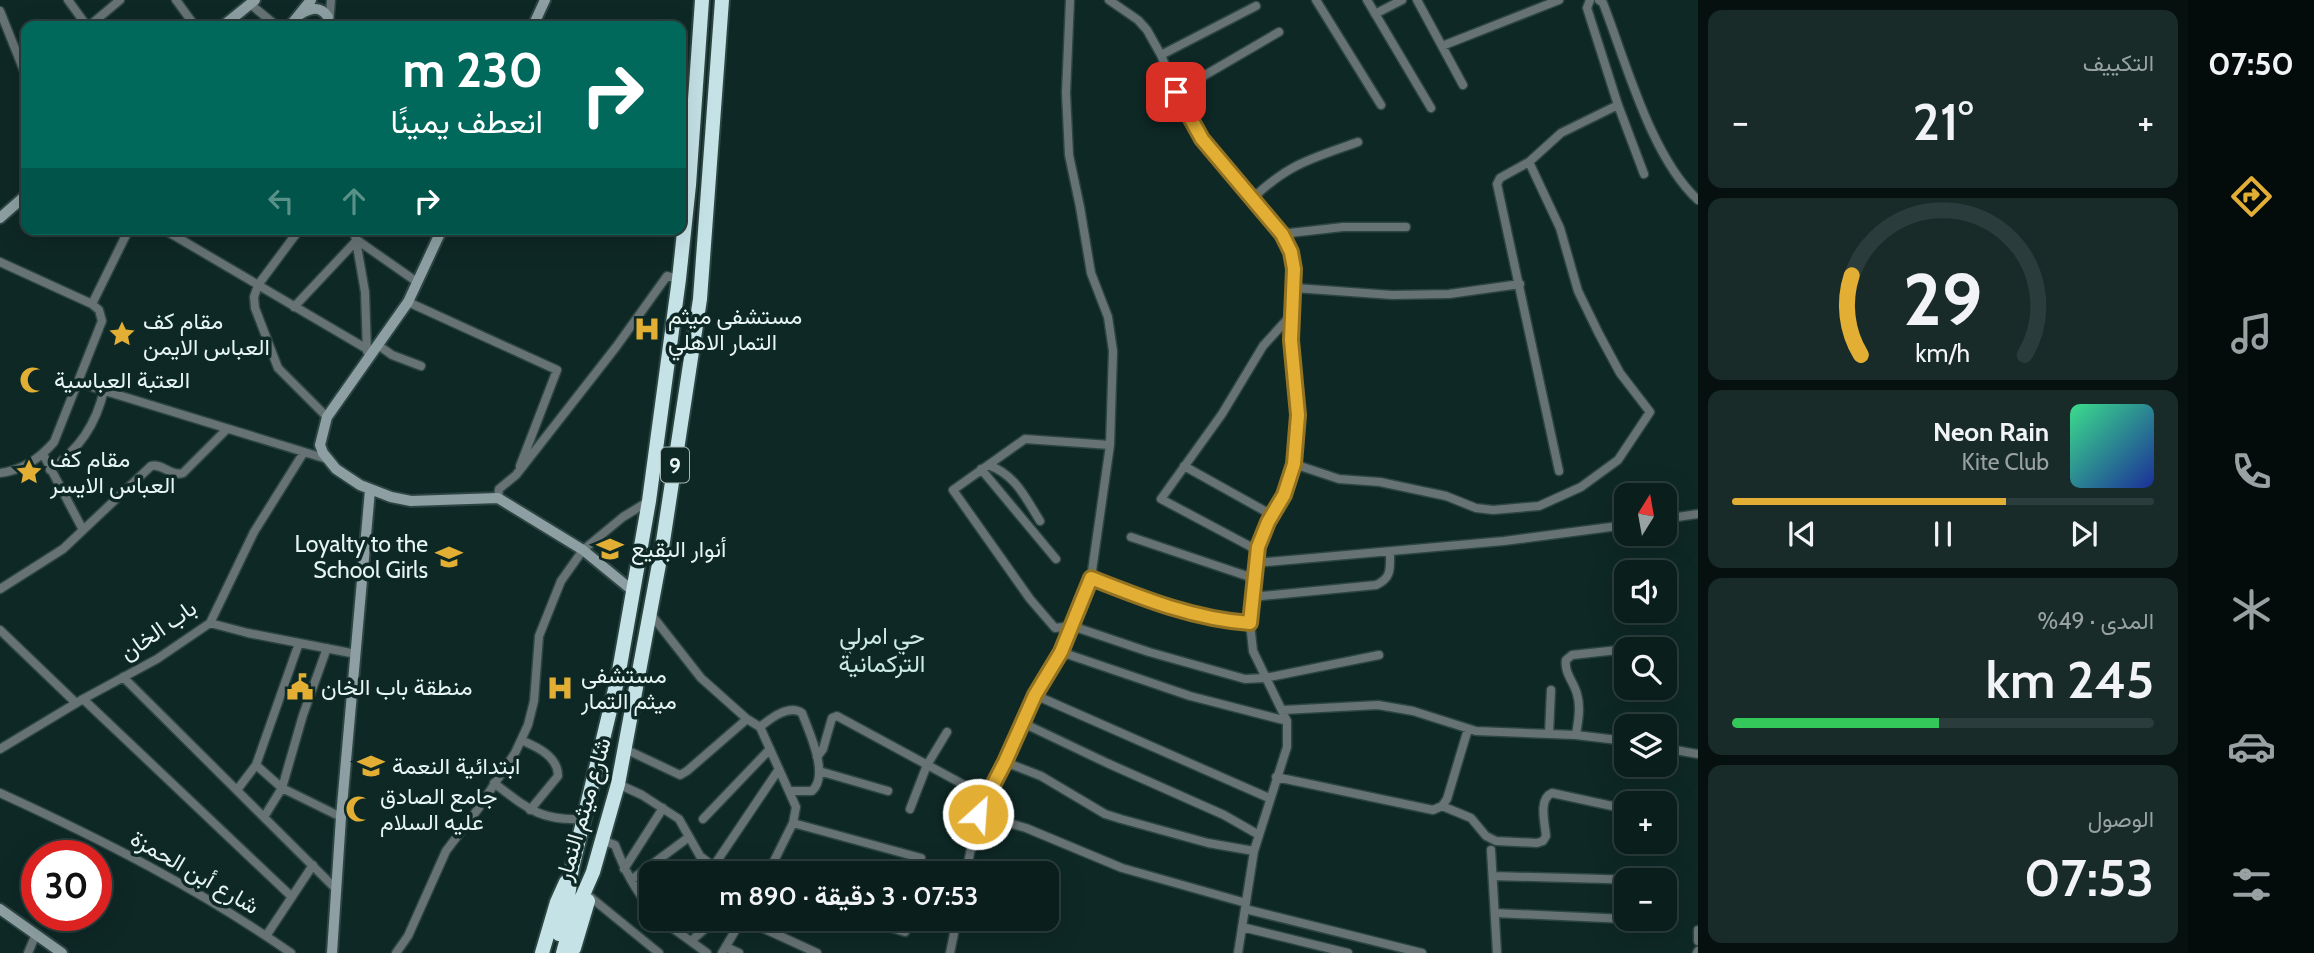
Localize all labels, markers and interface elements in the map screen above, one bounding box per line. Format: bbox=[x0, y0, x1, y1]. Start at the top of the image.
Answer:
text: 230 m bbox=[402, 40, 543, 99]
text: 07:50 bbox=[2208, 44, 2294, 83]
icon: right bbox=[567, 49, 658, 140]
text: التكييف bbox=[2083, 49, 2154, 77]
pin bbox=[1146, 62, 1206, 122]
icon: arrive bbox=[1157, 73, 1195, 111]
text: 21° bbox=[1913, 90, 1973, 153]
text: − bbox=[1732, 98, 1749, 145]
text: + bbox=[2137, 98, 2154, 145]
text: انعطف يمينًا bbox=[391, 102, 543, 141]
icon: directions bbox=[2227, 172, 2276, 221]
icon: left bbox=[262, 182, 300, 220]
icon: ahead bbox=[335, 182, 373, 220]
icon: right bbox=[408, 182, 446, 220]
text: 29 bbox=[1903, 255, 1983, 343]
place label: مستشفى ميثم التمار الاهلي bbox=[668, 302, 802, 361]
place label: مقام كف العباس الايمن bbox=[143, 307, 270, 361]
icon: music bbox=[2227, 309, 2276, 358]
hospital icon: مستشفى ميثم التمار الاهلي bbox=[632, 314, 662, 344]
place icon: مقام كف العباس الايمن bbox=[107, 319, 137, 349]
text: km/h bbox=[1916, 338, 1970, 368]
mosque icon: العتبة العباسية bbox=[18, 365, 48, 395]
place label: العتبة العباسية bbox=[54, 366, 190, 394]
text: Neon Rain bbox=[1933, 416, 2049, 448]
place label: مقام كف العباس الايسر bbox=[49, 445, 175, 500]
icon: phone bbox=[2227, 447, 2276, 496]
road number: 9 bbox=[661, 448, 689, 482]
text: Kite Club bbox=[1962, 448, 2049, 476]
place icon: مقام كف العباس الايسر bbox=[14, 457, 44, 487]
north arrow bbox=[1614, 483, 1676, 546]
map controls bbox=[1614, 483, 1677, 931]
icon: previous bbox=[1783, 515, 1821, 553]
icon: pause bbox=[1924, 515, 1962, 553]
icon: next bbox=[2065, 515, 2103, 553]
place label: Loyalty to the School Girls bbox=[294, 530, 428, 584]
school or university icon: أنوار البقيع bbox=[595, 534, 625, 564]
place label: أنوار البقيع bbox=[631, 535, 726, 565]
school or university icon: Loyalty to the School Girls bbox=[434, 542, 464, 572]
button: sound bbox=[1614, 560, 1677, 623]
icon: climate bbox=[2227, 585, 2276, 634]
street label: باب الخان bbox=[114, 593, 202, 667]
text: المدى · 49% bbox=[2038, 607, 2154, 635]
district label: حي امرلي التركمانية bbox=[839, 621, 925, 679]
button: search bbox=[1614, 637, 1677, 700]
text: 245 km bbox=[1986, 648, 2154, 711]
place label: مستشفى ميثم التمار bbox=[580, 661, 677, 716]
public building icon: منطقة باب الخان bbox=[285, 672, 315, 702]
place label: منطقة باب الخان bbox=[321, 673, 472, 701]
hospital icon: مستشفى ميثم التمار bbox=[545, 673, 575, 703]
button: layers bbox=[1614, 714, 1677, 777]
icon: car bbox=[2227, 722, 2276, 771]
street label: شارع ميثم التمار bbox=[549, 734, 619, 885]
school or university icon: ابتدائية النعمة bbox=[356, 751, 386, 781]
place label: ابتدائية النعمة bbox=[392, 752, 520, 780]
position arrow bbox=[941, 777, 1015, 851]
place label: جامع الصادق عليه السلام bbox=[380, 782, 497, 837]
button: + bbox=[1614, 791, 1677, 854]
mosque icon: جامع الصادق عليه السلام bbox=[344, 794, 374, 824]
text: الوصول bbox=[2088, 805, 2154, 833]
street label: شارع أبن الحمزة bbox=[125, 824, 264, 922]
speed limit sign: 30 bbox=[21, 840, 112, 931]
text: 07:53 bbox=[2024, 846, 2154, 909]
icon: filters bbox=[2227, 860, 2276, 909]
button: − bbox=[1614, 868, 1677, 931]
text: 07:53 · 3 دقيقة · 890 m bbox=[720, 880, 978, 912]

